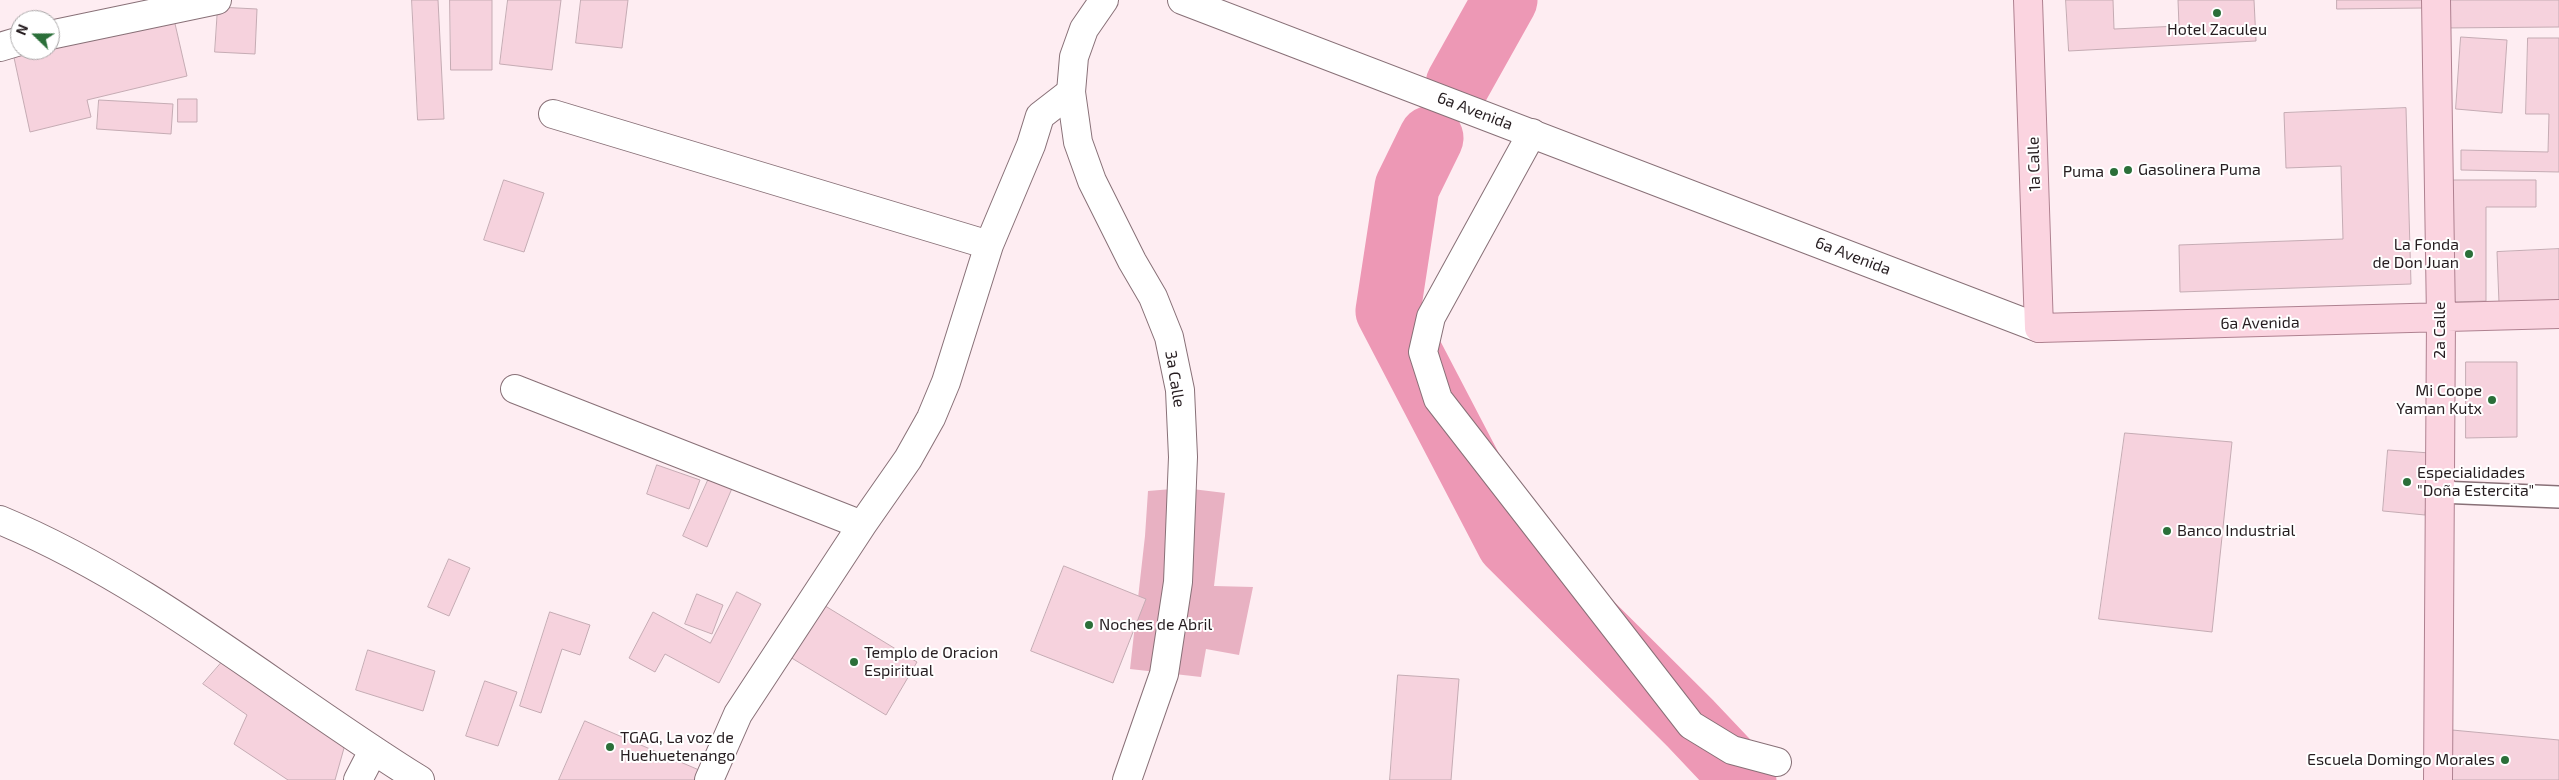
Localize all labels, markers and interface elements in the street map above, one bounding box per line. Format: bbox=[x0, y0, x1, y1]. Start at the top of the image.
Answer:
marker: Hotel Zaculeu bbox=[2211, 7, 2223, 19]
north arrow bbox=[10, 10, 60, 60]
place label: Hotel Zaculeu bbox=[2167, 20, 2267, 40]
text: N bbox=[12, 22, 31, 37]
street label: 6a Avenida bbox=[1435, 88, 1515, 134]
street label: 1a Calle bbox=[2023, 136, 2045, 192]
place label: Gasolinera Puma bbox=[2138, 160, 2261, 180]
place label: Puma bbox=[2063, 162, 2104, 182]
marker: Gasolinera Puma bbox=[2122, 164, 2134, 176]
marker: Puma bbox=[2108, 166, 2120, 178]
street label: 6a Avenida bbox=[1813, 233, 1893, 279]
place label: La Fonda de Don Juan bbox=[2372, 235, 2459, 273]
marker: La Fonda de Don Juan bbox=[2463, 248, 2475, 260]
street label: 2a Calle bbox=[2430, 301, 2450, 359]
street label: 6a Avenida bbox=[2220, 313, 2300, 333]
street label: 3a Calle bbox=[1161, 349, 1189, 409]
place label: Mi Coope Yaman Kutx bbox=[2396, 381, 2482, 419]
marker: Mi Coope Yaman Kutx bbox=[2486, 394, 2498, 406]
place label: Especialidades "Doña Estercita" bbox=[2417, 463, 2534, 501]
marker: Especialidades "Doña Estercita" bbox=[2401, 476, 2413, 488]
place label: Banco Industrial bbox=[2177, 521, 2295, 541]
marker: Banco Industrial bbox=[2161, 525, 2173, 537]
place label: Noches de Abril bbox=[1099, 615, 1212, 635]
marker: Noches de Abril bbox=[1083, 619, 1095, 631]
place label: Templo de Oracion Espiritual bbox=[864, 643, 998, 681]
marker: Templo de Oracion Espiritual bbox=[848, 656, 860, 668]
place label: TGAG, La voz de Huehuetenango bbox=[620, 728, 735, 766]
marker: TGAG, La voz de Huehuetenango bbox=[604, 741, 616, 753]
place label: Escuela Domingo Morales bbox=[2307, 750, 2495, 770]
marker: Escuela Domingo Morales bbox=[2499, 754, 2511, 766]

